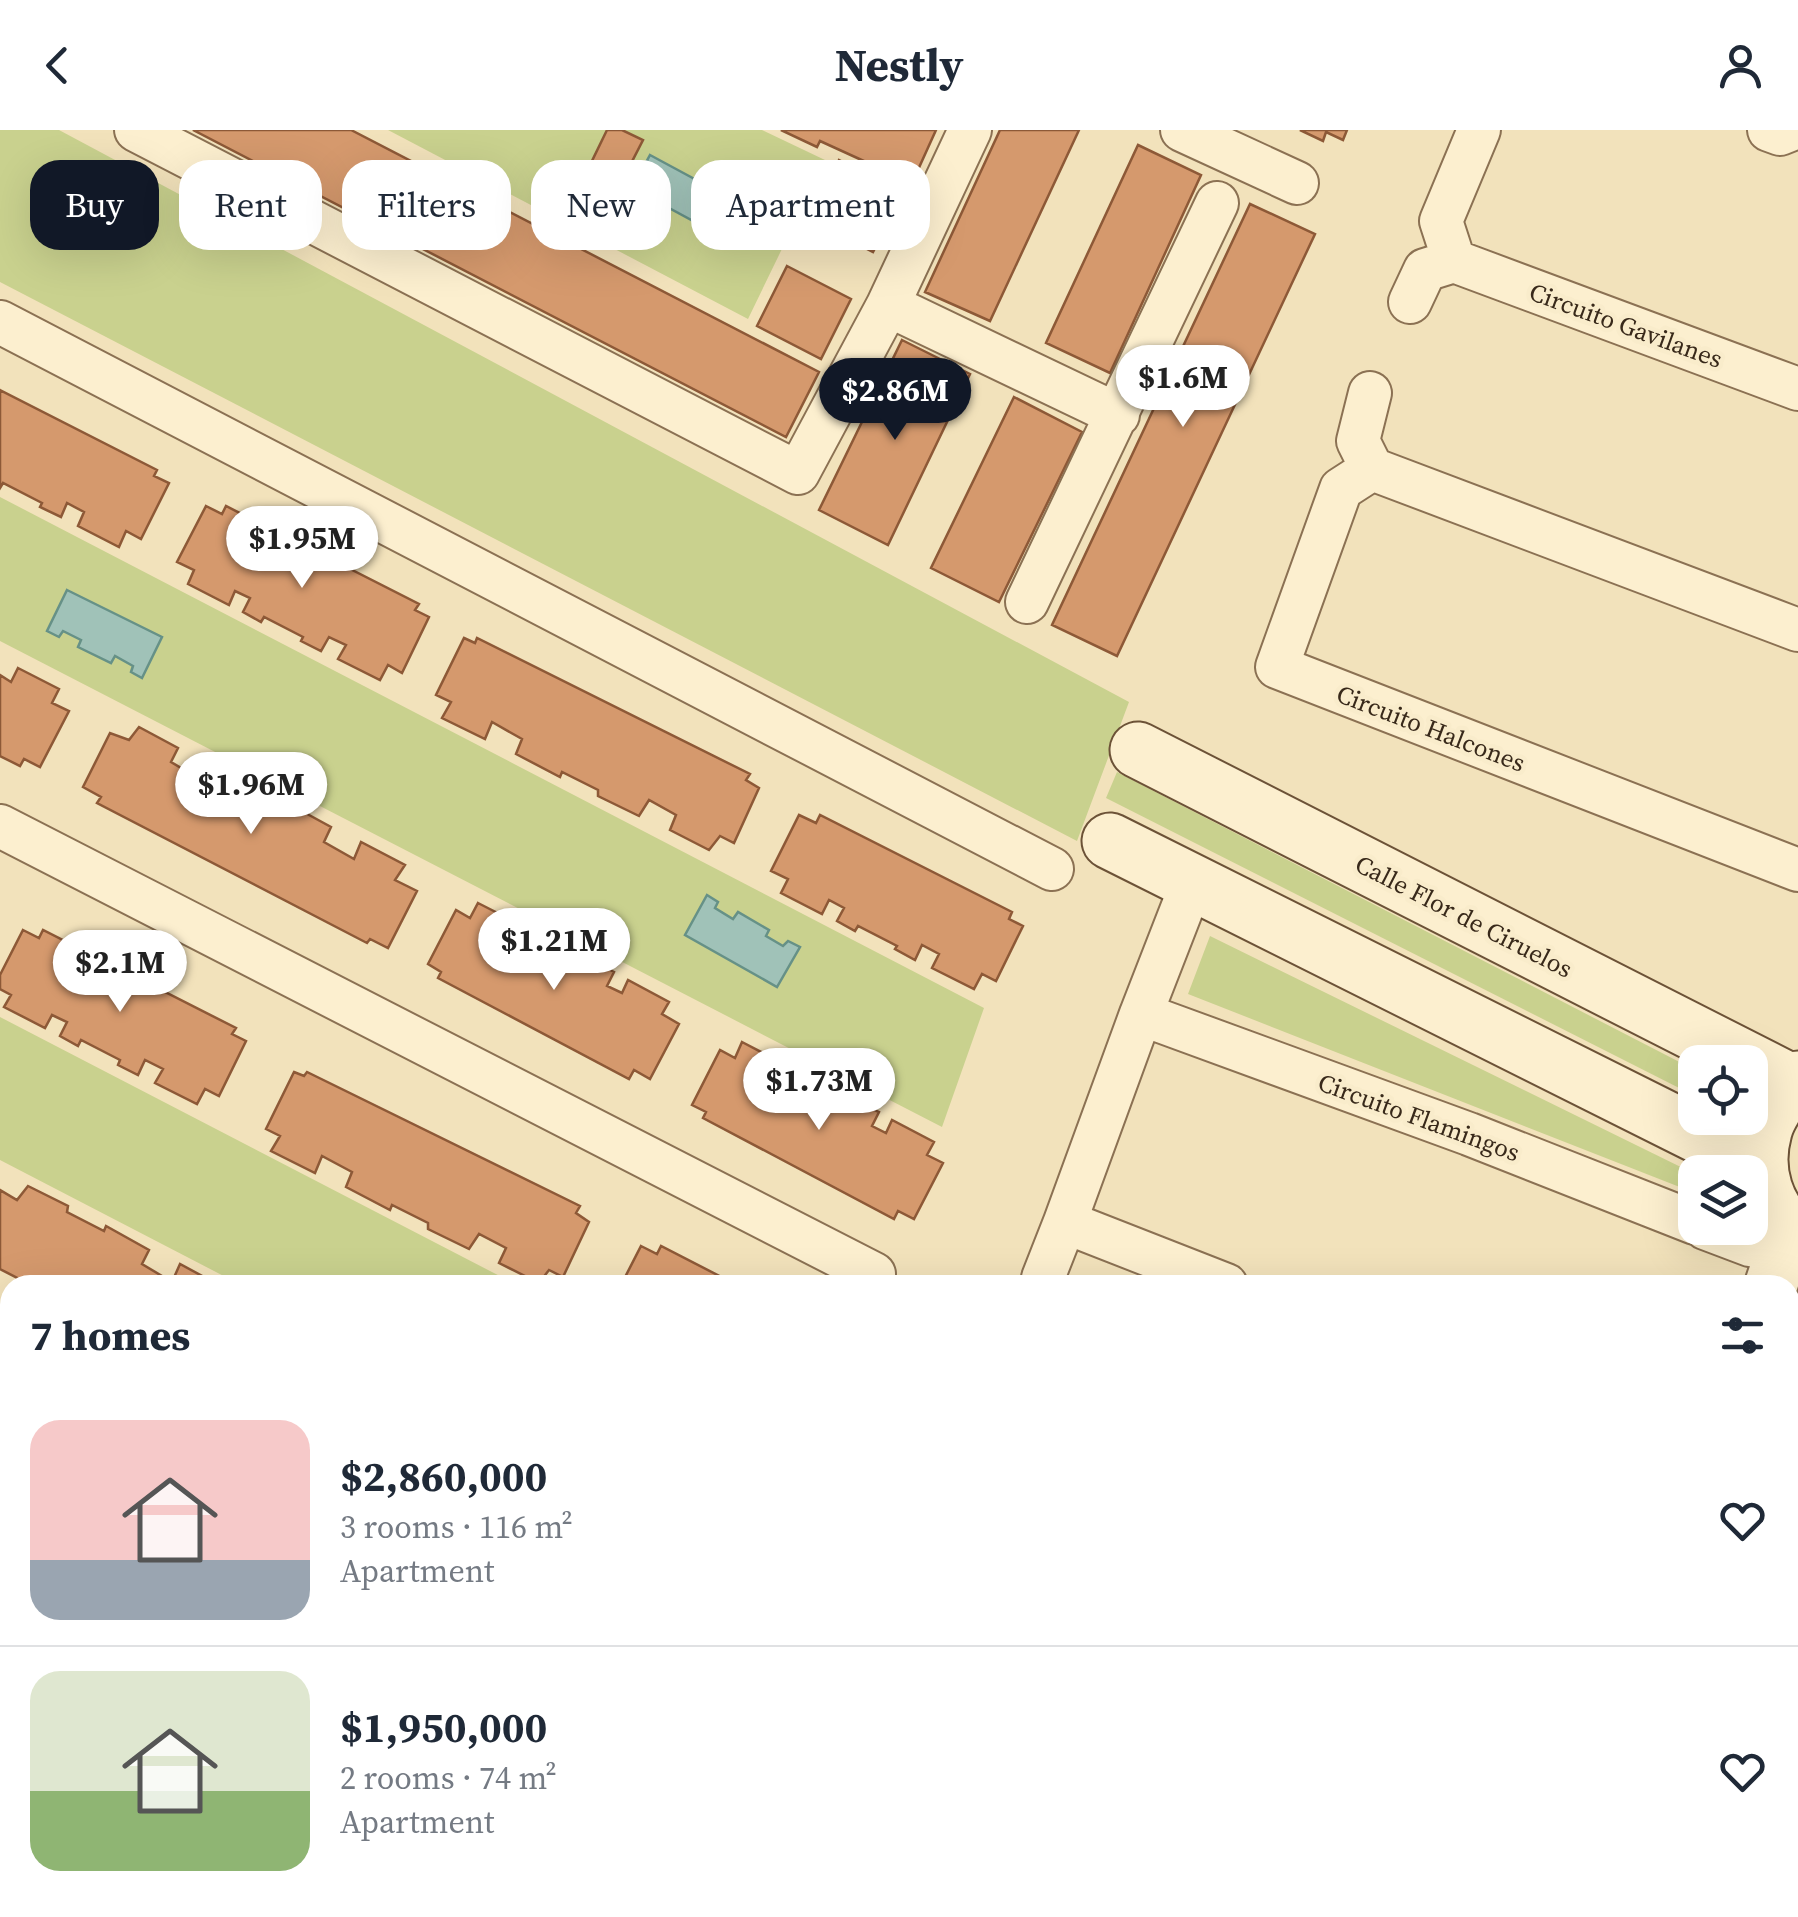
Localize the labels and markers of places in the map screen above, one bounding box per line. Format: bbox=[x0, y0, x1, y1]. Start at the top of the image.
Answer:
pin: $1.6M bbox=[1113, 345, 1253, 430]
pin: $2.86M bbox=[814, 358, 976, 443]
pin: $1.95M bbox=[221, 506, 383, 591]
pin: $1.96M bbox=[170, 752, 332, 837]
pin: $1.21M bbox=[473, 908, 635, 993]
pin: $2.1M bbox=[50, 930, 190, 1015]
pin: $1.73M bbox=[738, 1048, 900, 1133]

